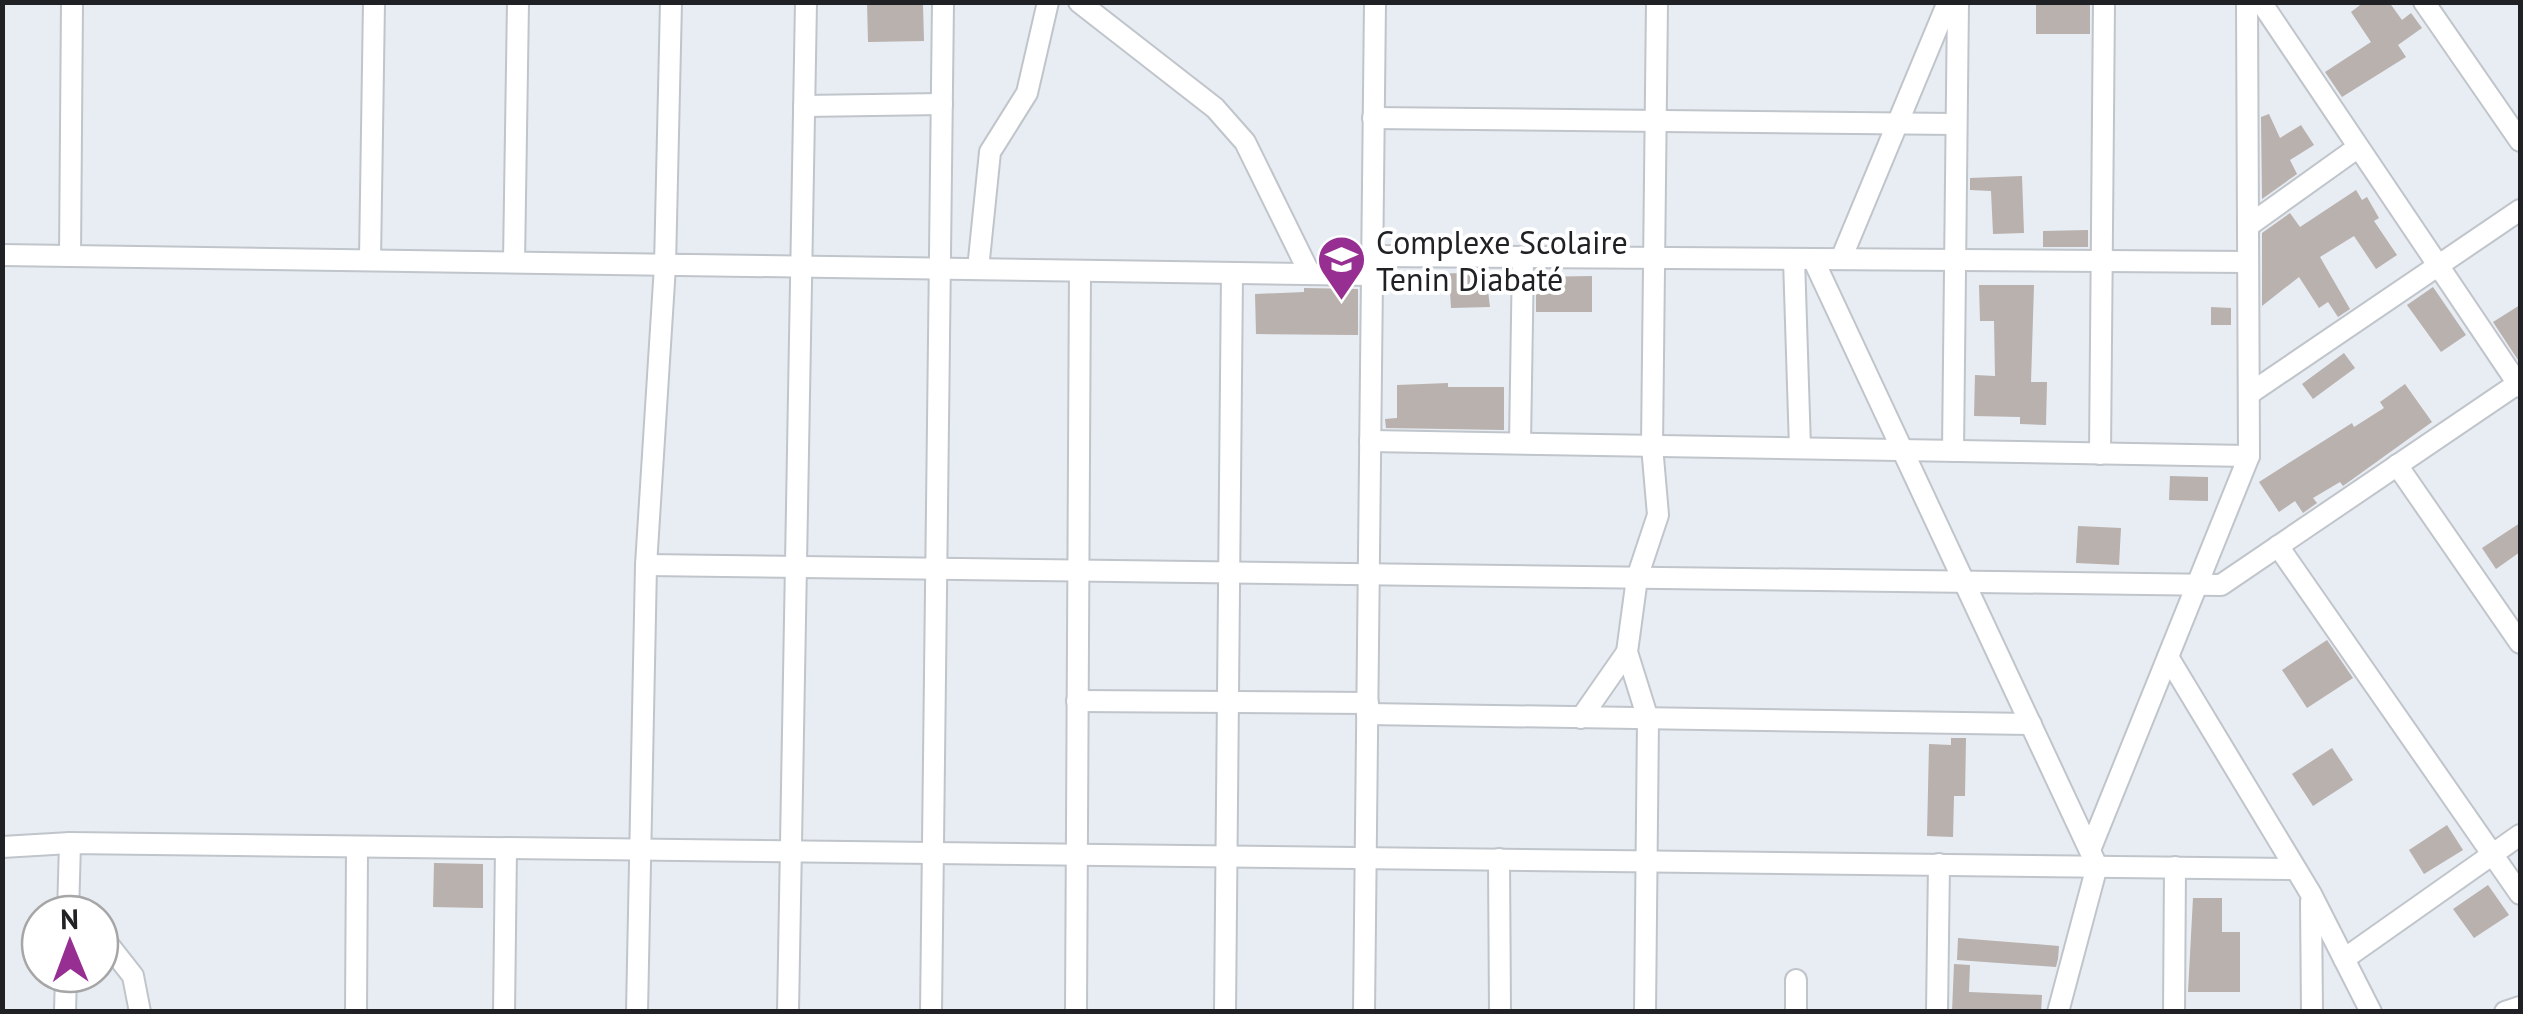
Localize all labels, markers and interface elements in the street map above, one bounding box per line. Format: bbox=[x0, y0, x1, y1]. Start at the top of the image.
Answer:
place label: Complexe Scolaire Tenin Diabaté bbox=[1376, 221, 1628, 300]
school or university icon: Complexe Scolaire Tenin Diabaté bbox=[1315, 234, 1367, 302]
north arrow bbox=[20, 894, 120, 994]
text: N bbox=[60, 900, 79, 937]

